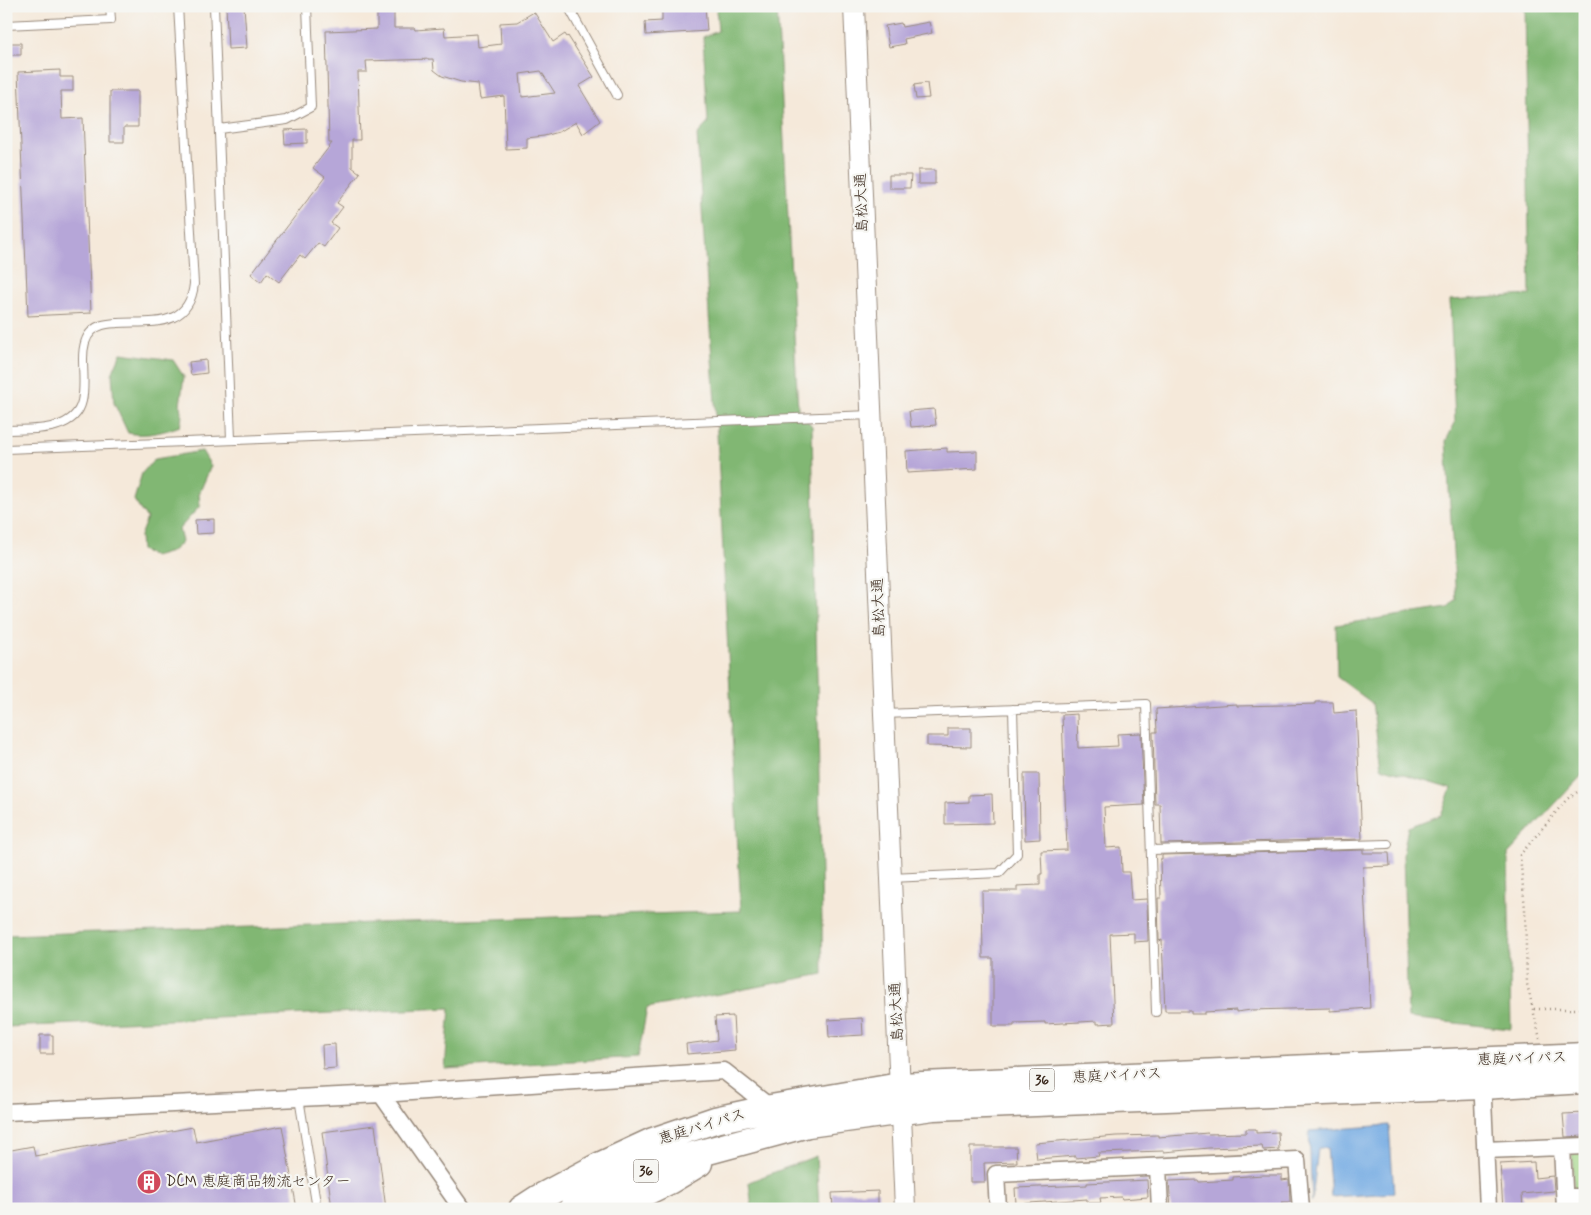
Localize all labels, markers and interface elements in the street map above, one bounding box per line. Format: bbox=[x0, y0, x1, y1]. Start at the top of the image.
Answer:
street label: 島松大通 bbox=[851, 173, 873, 233]
street label: 島松大通 bbox=[868, 578, 890, 638]
street label: 島松大通 bbox=[885, 982, 909, 1042]
street label: 恵庭バイパス bbox=[1477, 1047, 1567, 1071]
street label: 恵庭バイパス bbox=[1072, 1064, 1162, 1088]
road number: 36 bbox=[1030, 1068, 1054, 1092]
street label: 恵庭バイパス bbox=[656, 1104, 748, 1150]
road number: 36 bbox=[634, 1160, 658, 1182]
building icon: DCM 恵庭商品物流センター bbox=[136, 1169, 162, 1195]
place label: DCM 恵庭商品物流センター bbox=[166, 1172, 351, 1192]

